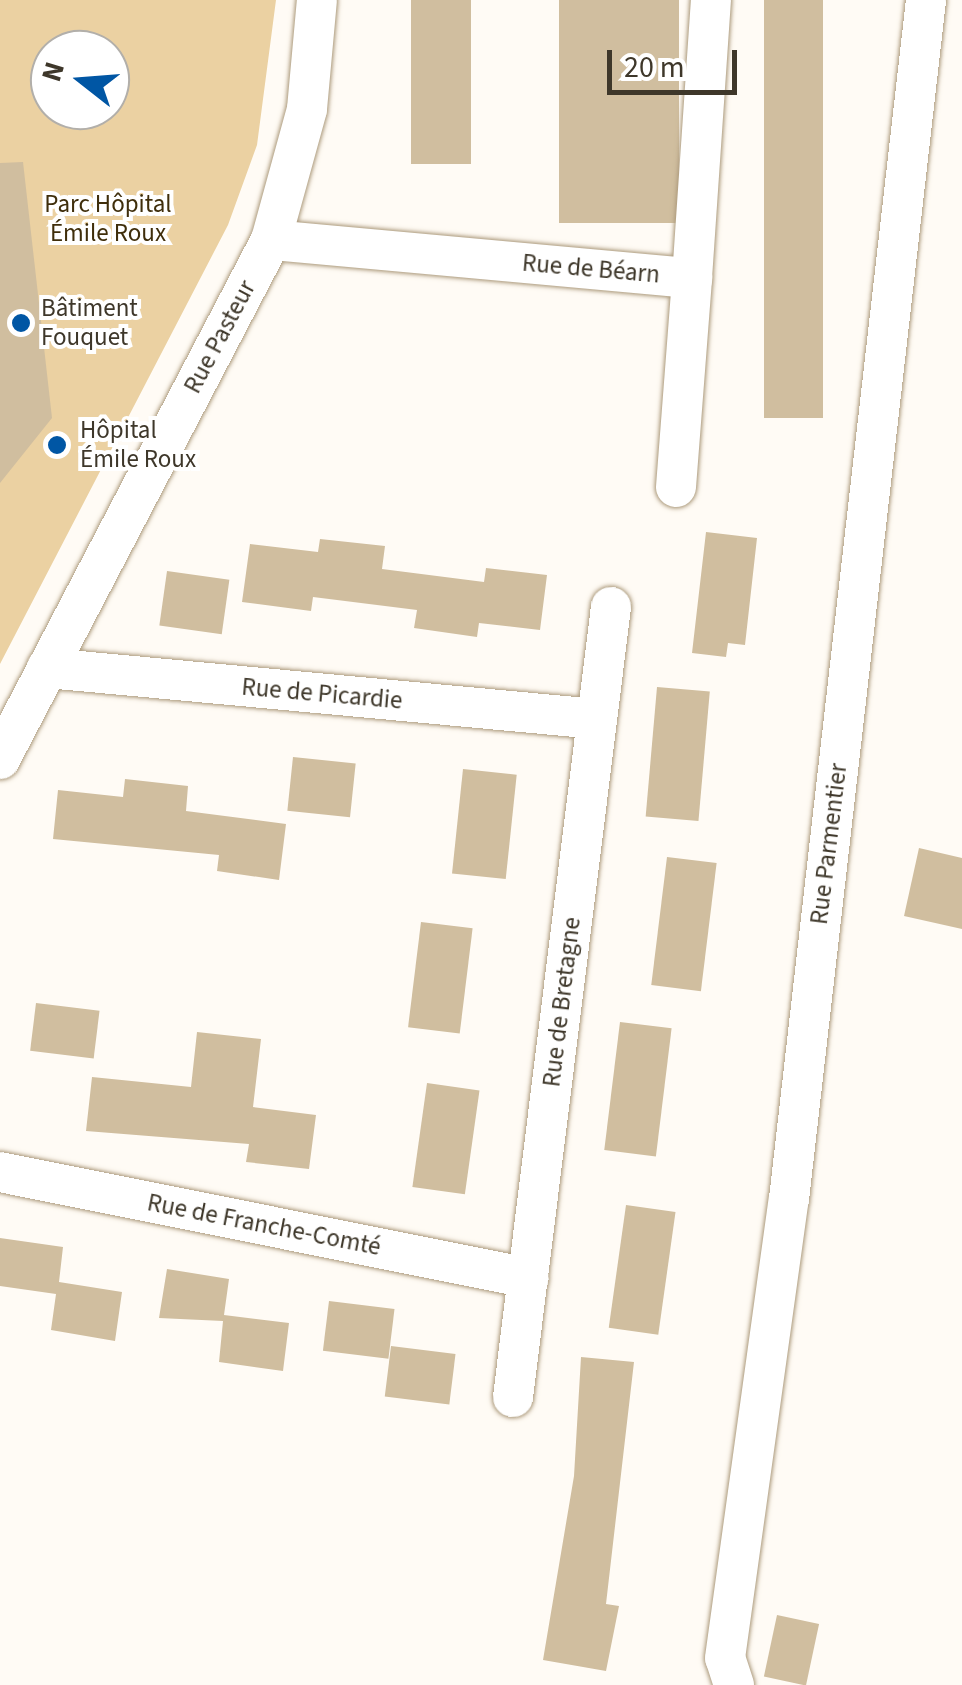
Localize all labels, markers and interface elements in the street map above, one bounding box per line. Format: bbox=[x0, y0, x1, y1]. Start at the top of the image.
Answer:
north arrow bbox=[30, 30, 130, 130]
scale bar bbox=[612, 30, 742, 92]
text: 20 m bbox=[624, 46, 685, 89]
text: N bbox=[31, 57, 75, 87]
park label: Parc Hôpital Émile Roux bbox=[44, 190, 172, 249]
street label: Rue de Béarn bbox=[521, 248, 661, 290]
street label: Rue Pasteur bbox=[178, 275, 262, 399]
place label: Bâtiment Fouquet bbox=[41, 294, 138, 353]
marker: Bâtiment Fouquet bbox=[10, 312, 32, 334]
place label: Hôpital Émile Roux bbox=[80, 416, 196, 475]
marker: Hôpital Émile Roux bbox=[44, 432, 70, 458]
street label: Rue de Picardie bbox=[240, 672, 404, 716]
street label: Rue Parmentier bbox=[804, 762, 854, 926]
street label: Rue de Bretagne bbox=[537, 915, 587, 1089]
street label: Rue de Franche-Comté bbox=[145, 1188, 383, 1262]

